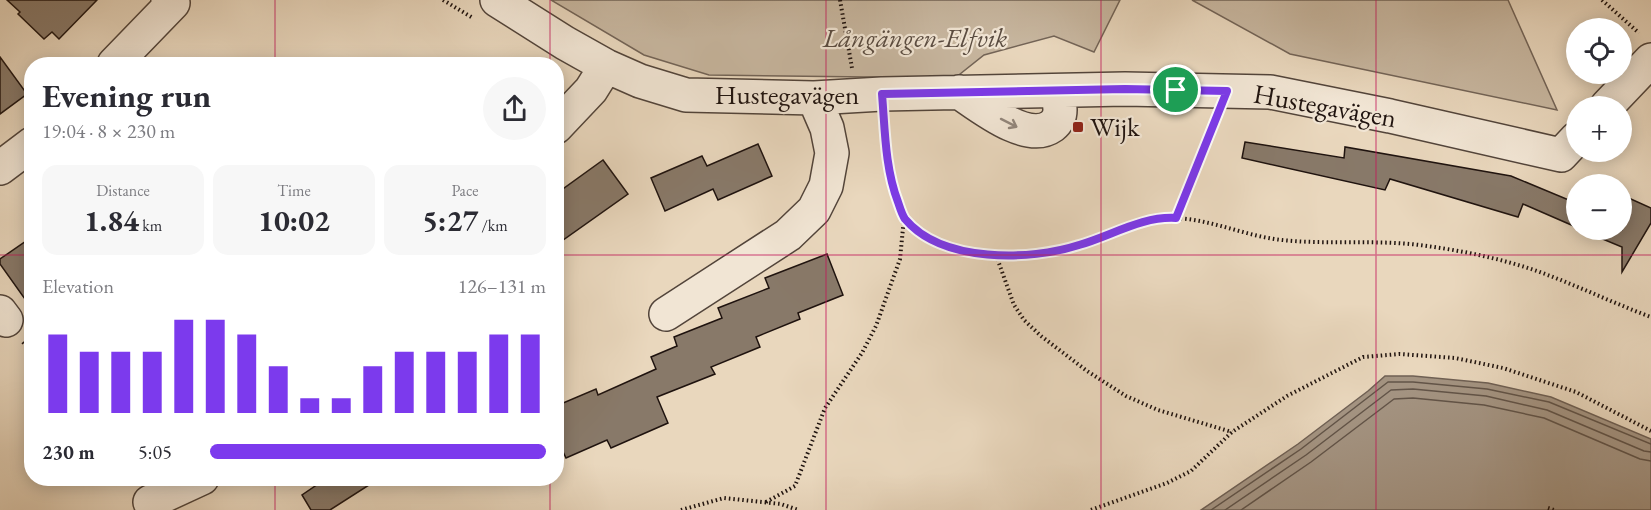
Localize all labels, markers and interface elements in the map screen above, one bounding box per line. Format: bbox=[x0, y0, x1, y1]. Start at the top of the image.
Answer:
map controls bbox=[1566, 18, 1632, 240]
button: locate bbox=[1566, 18, 1632, 84]
park label: Långängen-Elfvik bbox=[822, 20, 1007, 55]
pin bbox=[1150, 64, 1201, 115]
icon: arrive bbox=[1159, 73, 1192, 106]
text: Evening run bbox=[42, 74, 211, 117]
street label: Hustegavägen bbox=[1251, 76, 1399, 135]
button: share bbox=[483, 77, 546, 140]
street label: Hustegavägen bbox=[715, 77, 859, 112]
button: + bbox=[1566, 96, 1632, 162]
place label: Wijk bbox=[1090, 109, 1140, 144]
one-way arrow bbox=[1000, 117, 1017, 129]
text: 19:04 · 8 × 230 m bbox=[42, 118, 175, 144]
marker: Wijk bbox=[1071, 120, 1085, 134]
button: − bbox=[1566, 174, 1632, 240]
text: Distance bbox=[96, 180, 150, 201]
text: Time bbox=[277, 180, 311, 201]
text: Pace bbox=[452, 180, 478, 201]
text: 1.84 bbox=[84, 201, 139, 240]
text: 10:02 bbox=[258, 201, 330, 240]
text: 5:27 bbox=[422, 201, 478, 240]
text: km bbox=[139, 215, 162, 236]
text: /km bbox=[478, 215, 508, 236]
text: Elevation bbox=[42, 273, 114, 299]
text: 126–131 m bbox=[458, 273, 546, 299]
text: 230 m bbox=[42, 439, 95, 465]
text: 5:05 bbox=[138, 439, 172, 465]

